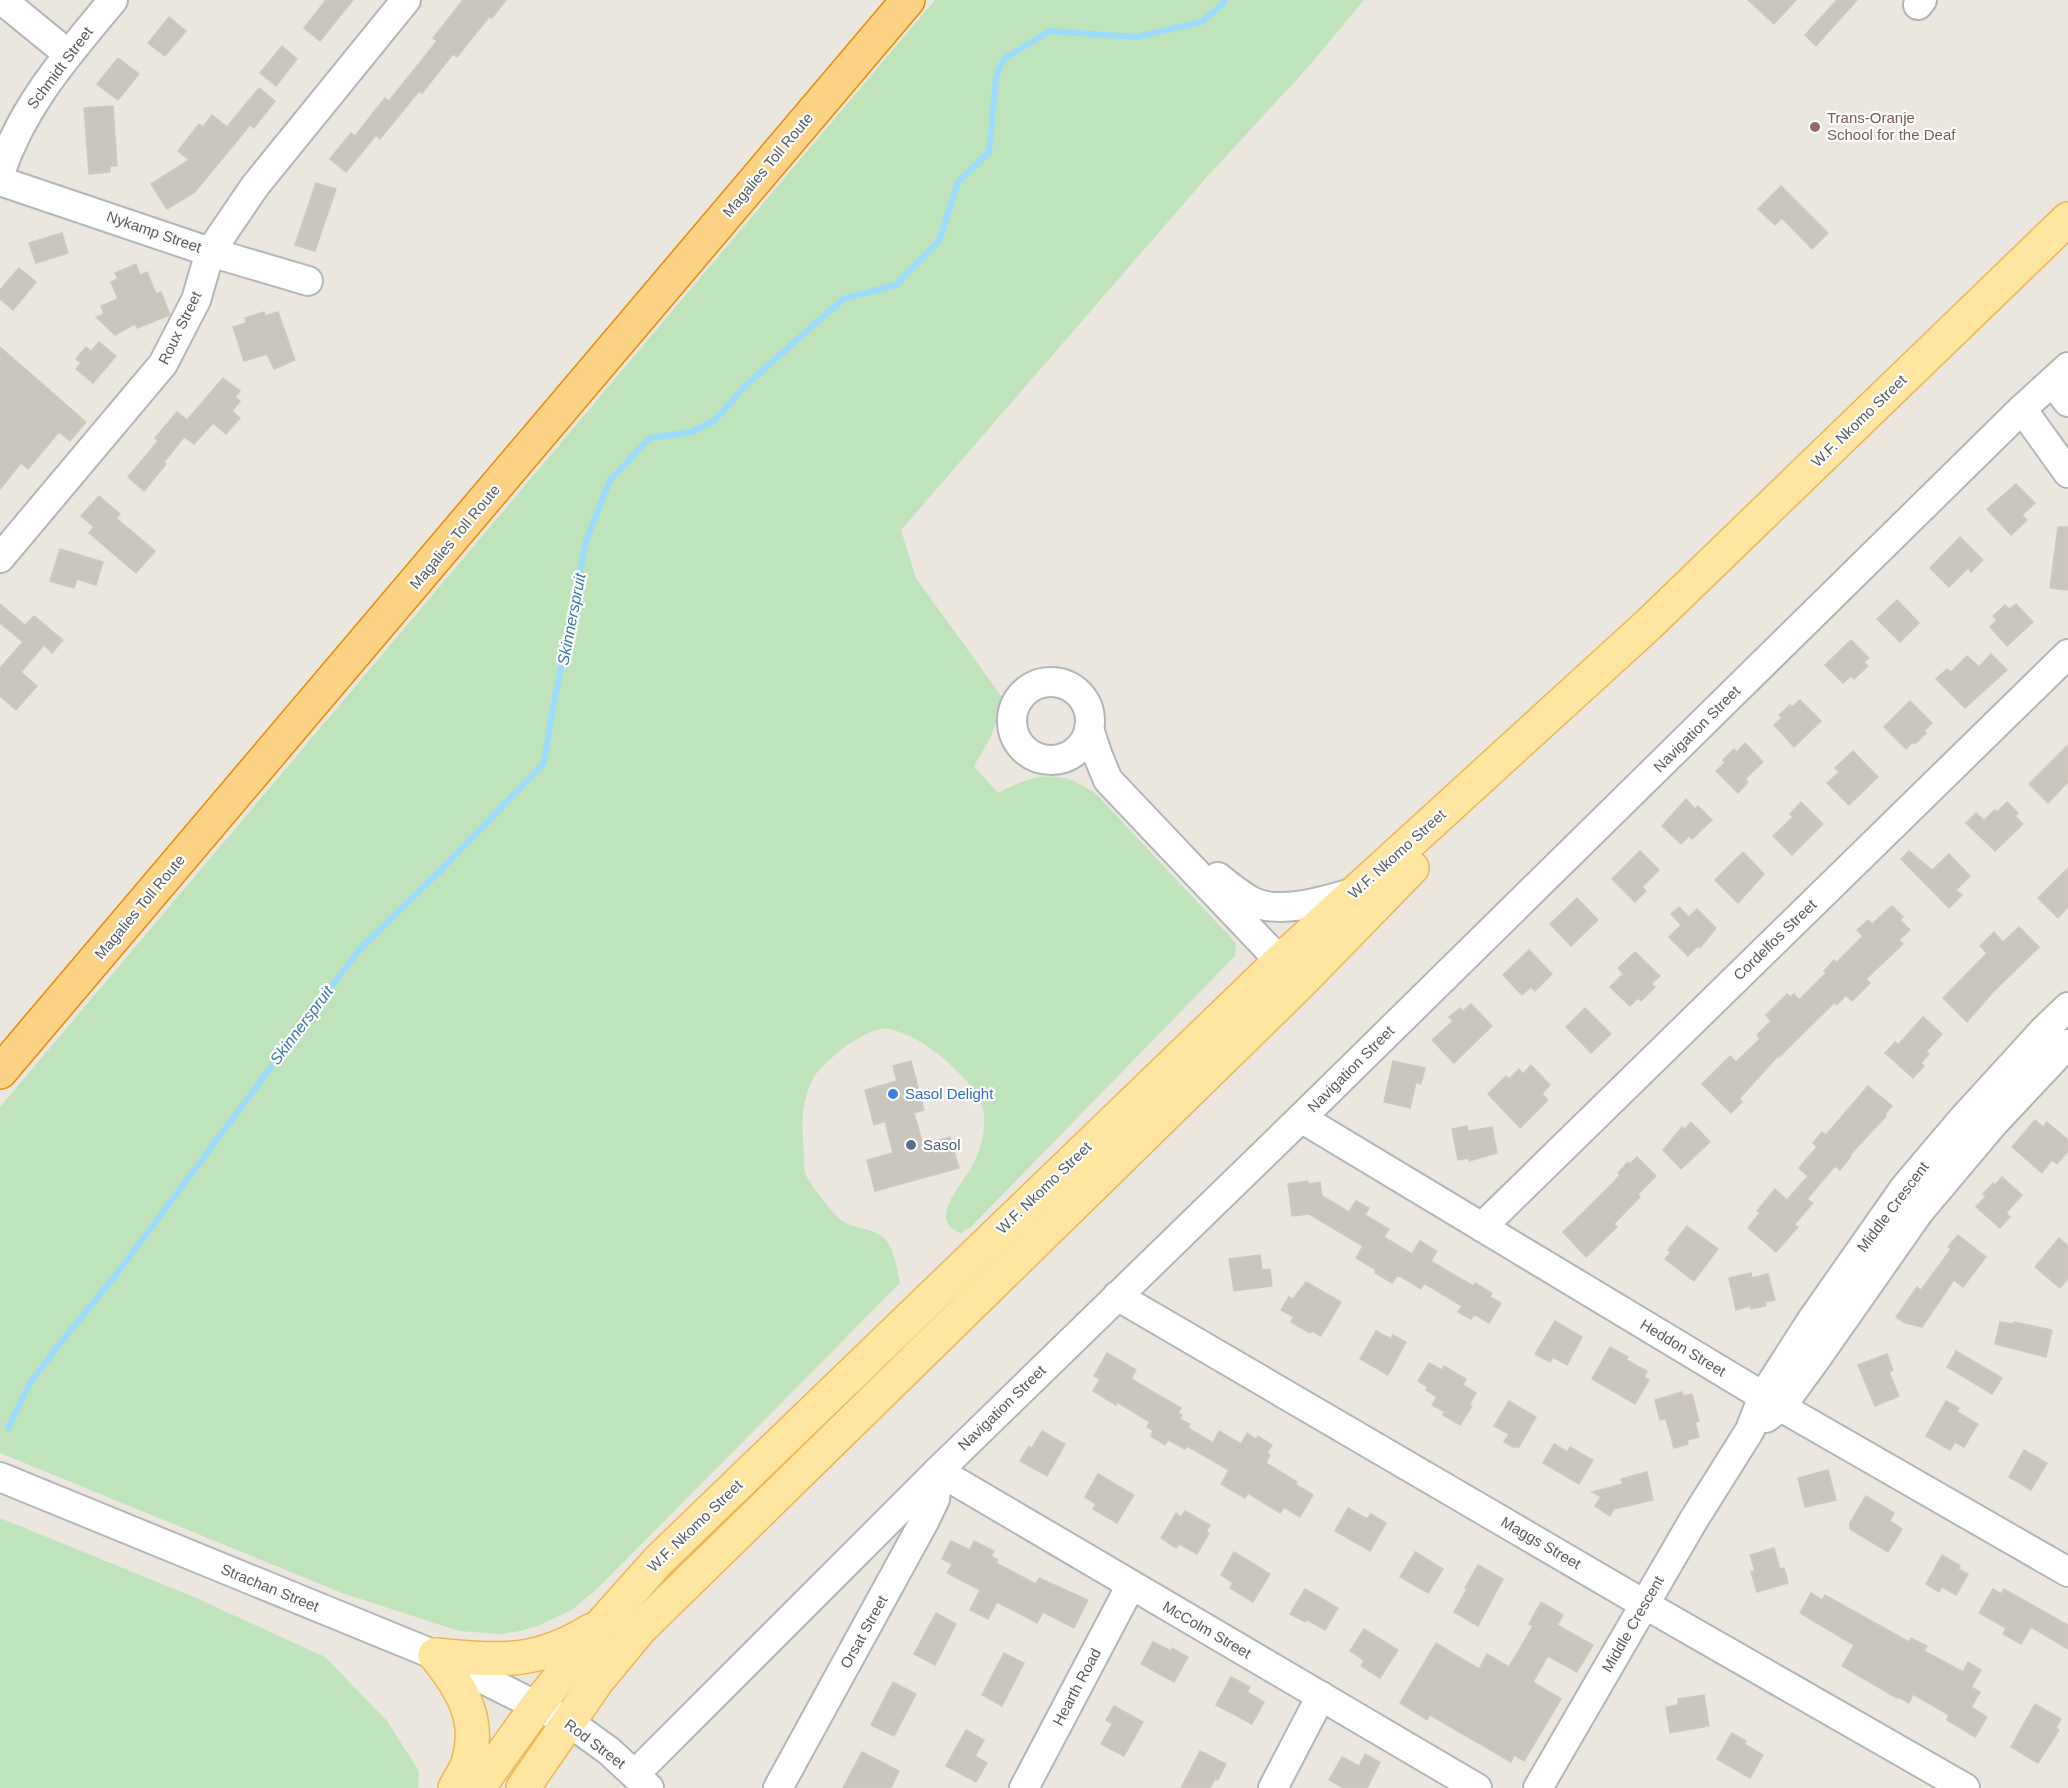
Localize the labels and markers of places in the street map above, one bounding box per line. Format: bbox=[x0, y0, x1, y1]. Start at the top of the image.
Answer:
place label: Trans-Oranje School for the Deaf bbox=[1827, 109, 1956, 143]
marker: Trans-Oranje School for the Deaf bbox=[1808, 120, 1822, 134]
place label: Sasol Delight bbox=[905, 1085, 994, 1102]
marker: Sasol Delight bbox=[886, 1087, 900, 1101]
place label: Sasol bbox=[923, 1136, 961, 1153]
marker: Sasol bbox=[904, 1138, 918, 1152]

